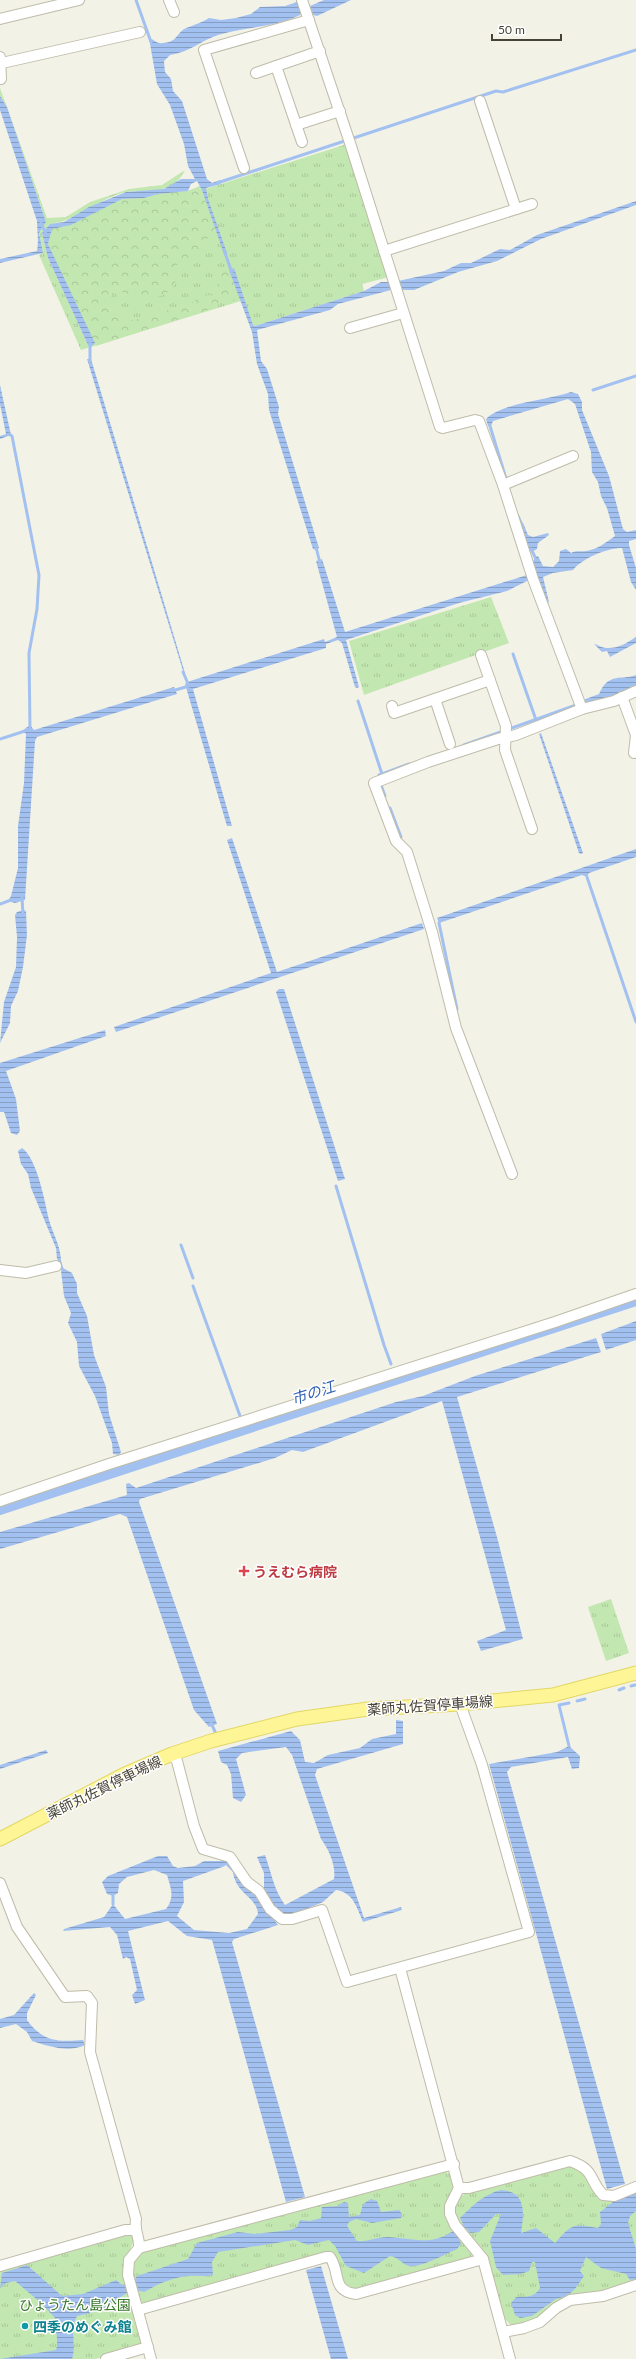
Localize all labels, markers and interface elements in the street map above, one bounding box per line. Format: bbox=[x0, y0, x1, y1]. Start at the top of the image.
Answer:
scale bar bbox=[492, 16, 561, 42]
text: 50 m bbox=[498, 22, 525, 37]
water label: 市の江 bbox=[289, 1376, 339, 1408]
place label: うえむら病院 bbox=[253, 1563, 337, 1580]
marker: うえむら病院 bbox=[238, 1565, 250, 1577]
street label: 薬師丸佐賀停車場線 bbox=[367, 1692, 493, 1718]
street label: 薬師丸佐賀停車場線 bbox=[44, 1752, 164, 1822]
park label: ひょうたん島公園 bbox=[19, 2296, 131, 2313]
place label: 四季のめぐみ館 bbox=[33, 2318, 131, 2335]
marker: 四季のめぐみ館 bbox=[20, 2321, 30, 2331]

